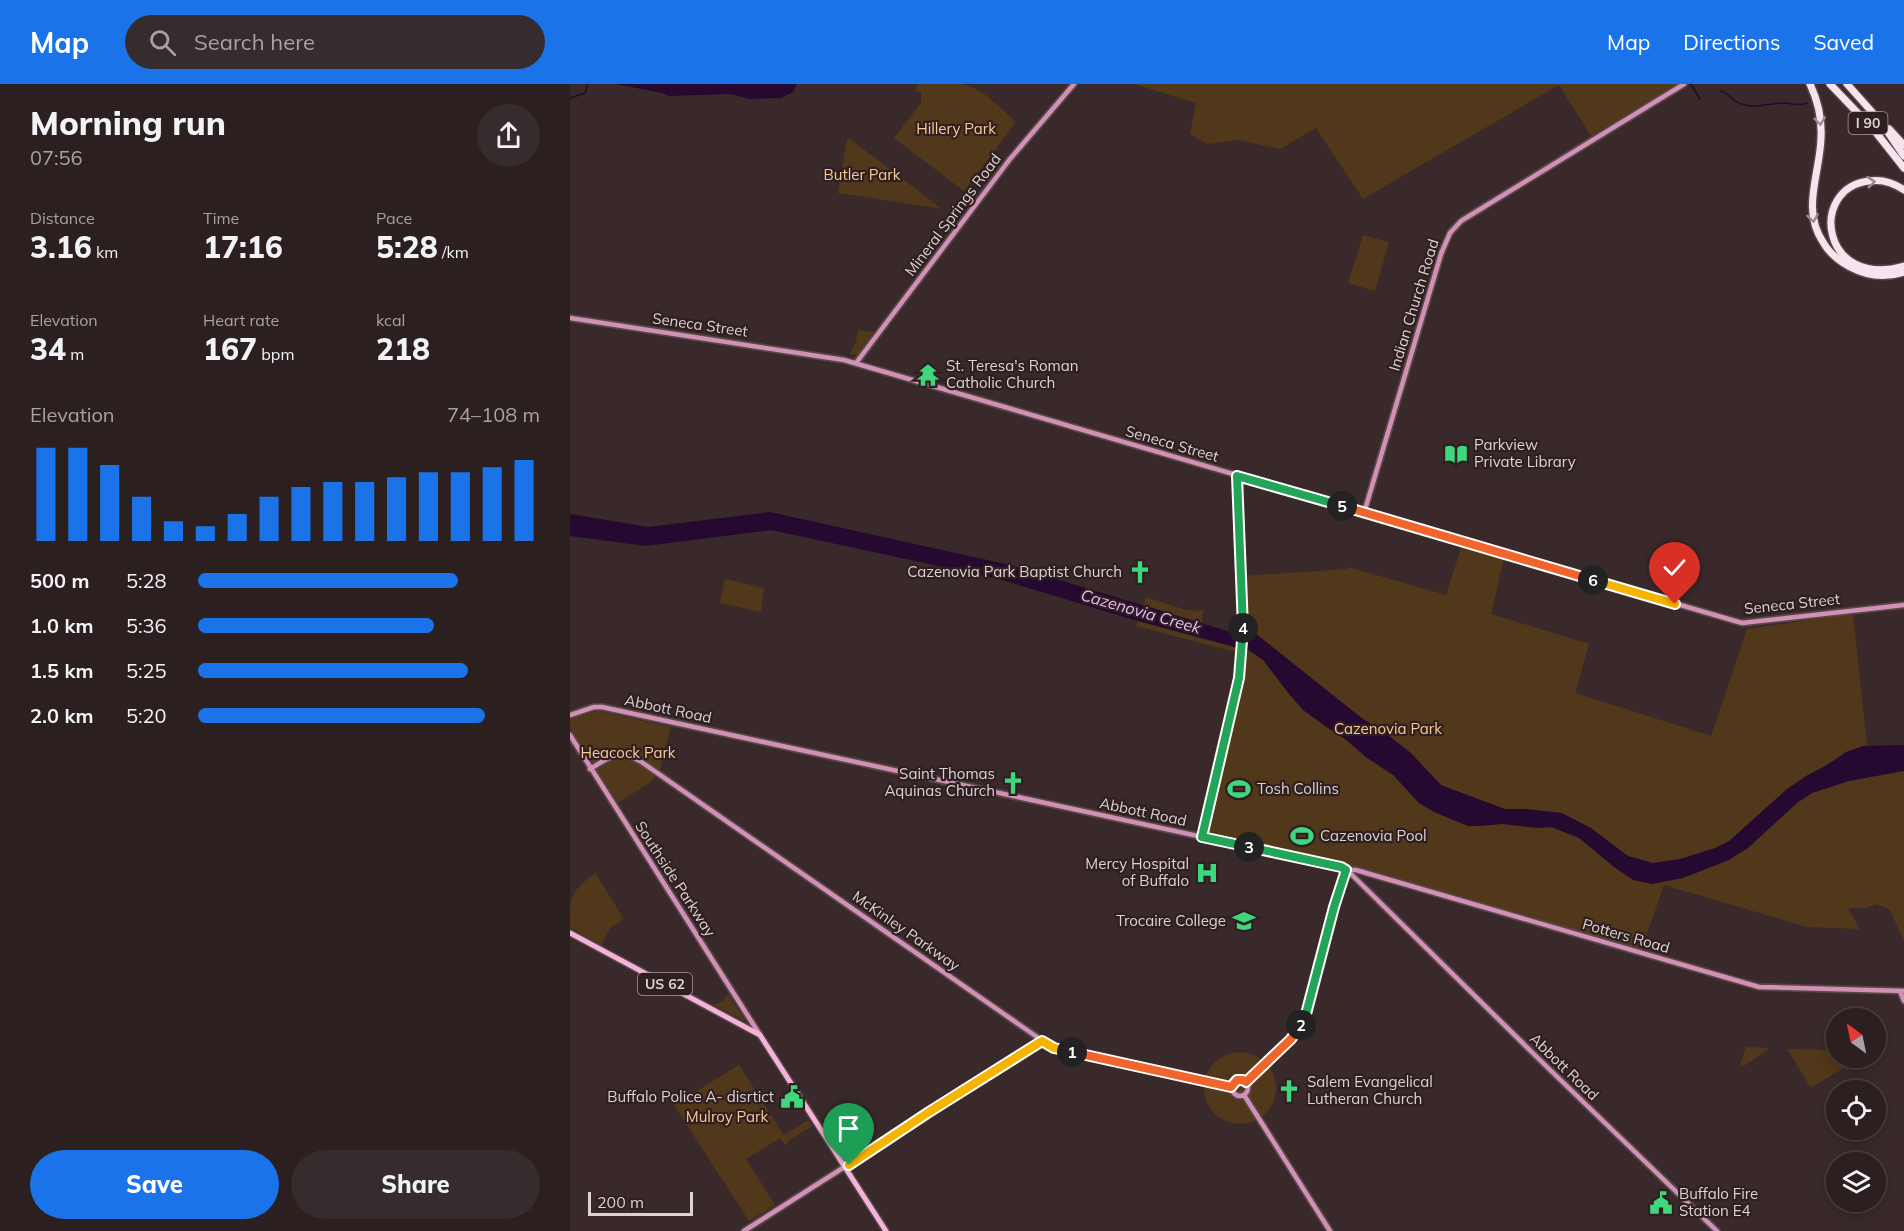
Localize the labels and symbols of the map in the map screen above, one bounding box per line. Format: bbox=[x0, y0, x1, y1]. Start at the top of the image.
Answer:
road number: I 90 bbox=[1848, 112, 1888, 134]
one-way arrow bbox=[1813, 117, 1826, 126]
park label: Hillery Park bbox=[916, 119, 996, 138]
street label: Mineral Springs Road bbox=[900, 150, 1005, 280]
park label: Butler Park bbox=[824, 165, 901, 184]
one-way arrow bbox=[1866, 176, 1875, 189]
one-way arrow bbox=[1807, 213, 1819, 222]
street label: Indian Church Road bbox=[1384, 237, 1443, 373]
street label: Seneca Street bbox=[651, 308, 749, 341]
place label: St. Teresa's Roman Catholic Church bbox=[946, 356, 1079, 392]
temple icon: St. Teresa's Roman Catholic Church bbox=[915, 362, 941, 388]
street label: Seneca Street bbox=[1123, 421, 1221, 466]
place label: Parkview Private Library bbox=[1474, 435, 1576, 471]
library icon: Parkview Private Library bbox=[1443, 441, 1469, 467]
pin: 5 bbox=[1327, 491, 1357, 521]
pin bbox=[1649, 542, 1700, 604]
church icon: Cazenovia Park Baptist Church bbox=[1127, 559, 1153, 585]
place label: Cazenovia Park Baptist Church bbox=[907, 562, 1122, 581]
pin: 6 bbox=[1578, 565, 1608, 595]
water label: Cazenovia Creek bbox=[1079, 584, 1204, 638]
street label: Seneca Street bbox=[1743, 589, 1841, 618]
pin: 4 bbox=[1228, 613, 1258, 643]
street label: Abbott Road bbox=[623, 690, 713, 727]
park label: Cazenovia Park bbox=[1334, 719, 1442, 738]
park label: Heacock Park bbox=[580, 743, 676, 762]
place label: Saint Thomas Aquinas Church bbox=[884, 764, 995, 800]
church icon: Saint Thomas Aquinas Church bbox=[1000, 770, 1026, 796]
sports icon: Tosh Collins bbox=[1226, 776, 1252, 802]
place label: Tosh Collins bbox=[1257, 779, 1339, 798]
street label: Abbott Road bbox=[1098, 793, 1188, 830]
street label: Southside Parkway bbox=[631, 817, 720, 940]
sports icon: Cazenovia Pool bbox=[1289, 823, 1315, 849]
place label: Cazenovia Pool bbox=[1320, 826, 1427, 845]
pin: 3 bbox=[1234, 832, 1264, 862]
place label: Mercy Hospital of Buffalo bbox=[1085, 854, 1189, 890]
hospital icon: Mercy Hospital of Buffalo bbox=[1194, 860, 1220, 886]
street label: McKinley Parkway bbox=[849, 886, 964, 975]
school or university icon: Trocaire College bbox=[1231, 908, 1257, 934]
place label: Trocaire College bbox=[1116, 911, 1226, 930]
street label: Potters Road bbox=[1580, 914, 1672, 957]
road number: US 62 bbox=[638, 973, 692, 995]
north arrow bbox=[1826, 1008, 1886, 1068]
pin: 2 bbox=[1286, 1010, 1316, 1040]
street label: Abbott Road bbox=[1526, 1029, 1603, 1104]
pin: 1 bbox=[1057, 1037, 1087, 1067]
place label: Salem Evangelical Lutheran Church bbox=[1307, 1072, 1433, 1108]
church icon: Salem Evangelical Lutheran Church bbox=[1276, 1078, 1302, 1104]
public building icon: Buffalo Police A- disrtict bbox=[779, 1084, 805, 1110]
place label: Buffalo Police A- disrtict bbox=[607, 1087, 774, 1106]
pin bbox=[823, 1103, 874, 1165]
park label: Mulroy Park bbox=[686, 1107, 768, 1126]
place label: Buffalo Fire Station E4 bbox=[1679, 1184, 1758, 1220]
scale bar bbox=[588, 1189, 693, 1216]
public building icon: Buffalo Fire Station E4 bbox=[1648, 1190, 1674, 1216]

